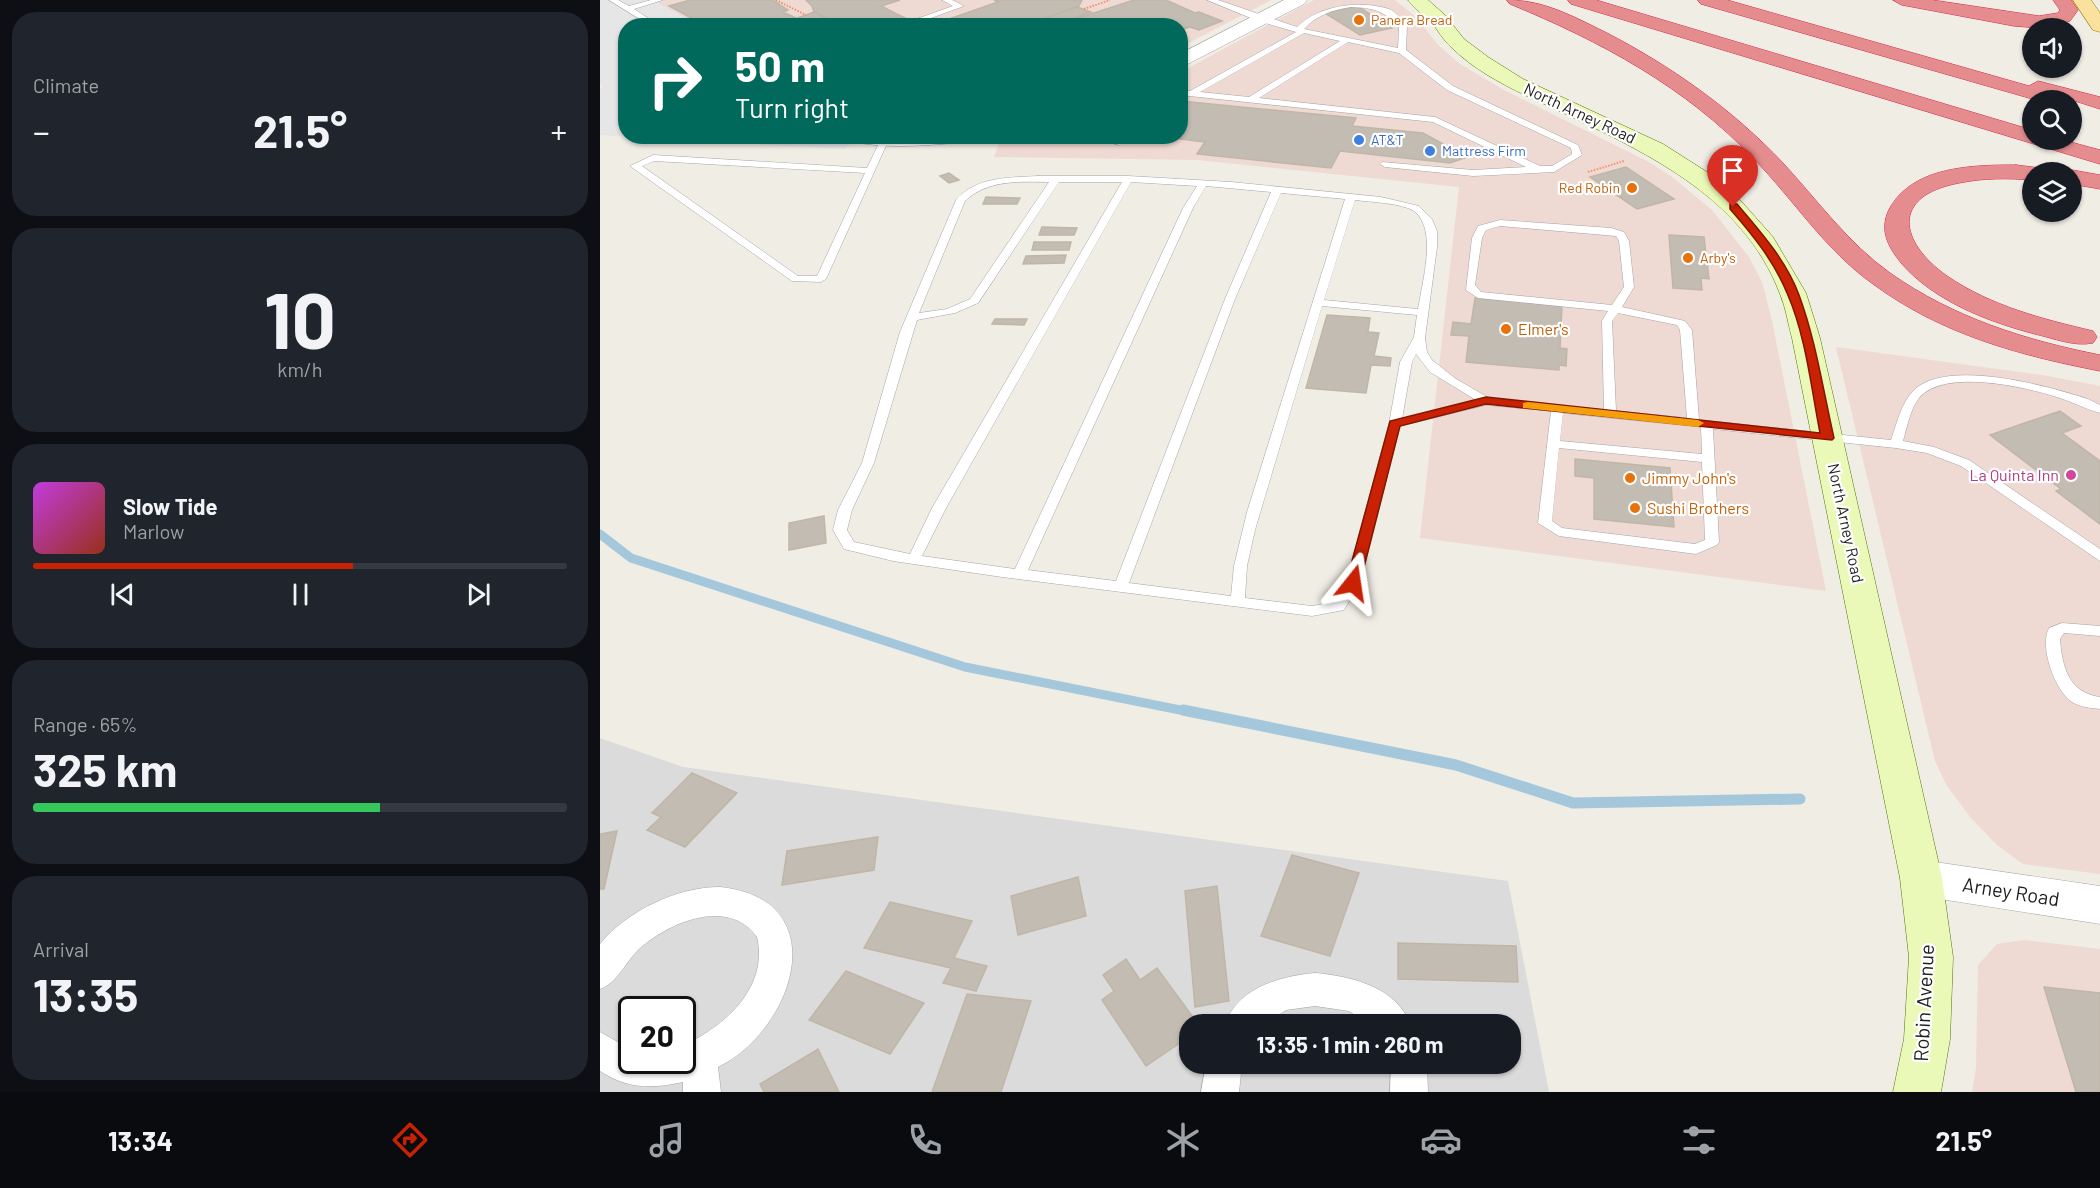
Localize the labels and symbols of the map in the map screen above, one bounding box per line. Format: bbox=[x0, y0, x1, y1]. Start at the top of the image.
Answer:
place label: Panera Bread bbox=[1371, 11, 1452, 28]
marker: Panera Bread bbox=[1352, 13, 1366, 27]
street label: North Arney Road bbox=[1521, 78, 1639, 147]
place label: AT&T bbox=[1371, 131, 1404, 148]
marker: AT&T bbox=[1352, 133, 1366, 147]
place label: Mattress Firm bbox=[1442, 142, 1526, 159]
marker: Mattress Firm bbox=[1423, 144, 1437, 158]
pin bbox=[1707, 145, 1758, 207]
place label: Red Robin bbox=[1559, 179, 1620, 196]
marker: Red Robin bbox=[1625, 181, 1639, 195]
place label: Arby's bbox=[1700, 249, 1736, 266]
marker: Arby's bbox=[1681, 251, 1695, 265]
place label: Elmer's bbox=[1518, 319, 1569, 338]
marker: Elmer's bbox=[1499, 322, 1513, 336]
street label: North Arney Road bbox=[1825, 461, 1868, 584]
place label: La Quinta Inn bbox=[1969, 465, 2059, 484]
place label: Jimmy John's bbox=[1642, 468, 1736, 487]
marker: La Quinta Inn bbox=[2064, 468, 2078, 482]
marker: Jimmy John's bbox=[1623, 471, 1637, 485]
place label: Sushi Brothers bbox=[1647, 498, 1749, 517]
marker: Sushi Brothers bbox=[1628, 501, 1642, 515]
position arrow bbox=[1321, 551, 1385, 615]
street label: Arney Road bbox=[1961, 872, 2061, 911]
street label: Robin Avenue bbox=[1908, 944, 1938, 1062]
speed limit sign: 20 bbox=[618, 996, 696, 1074]

